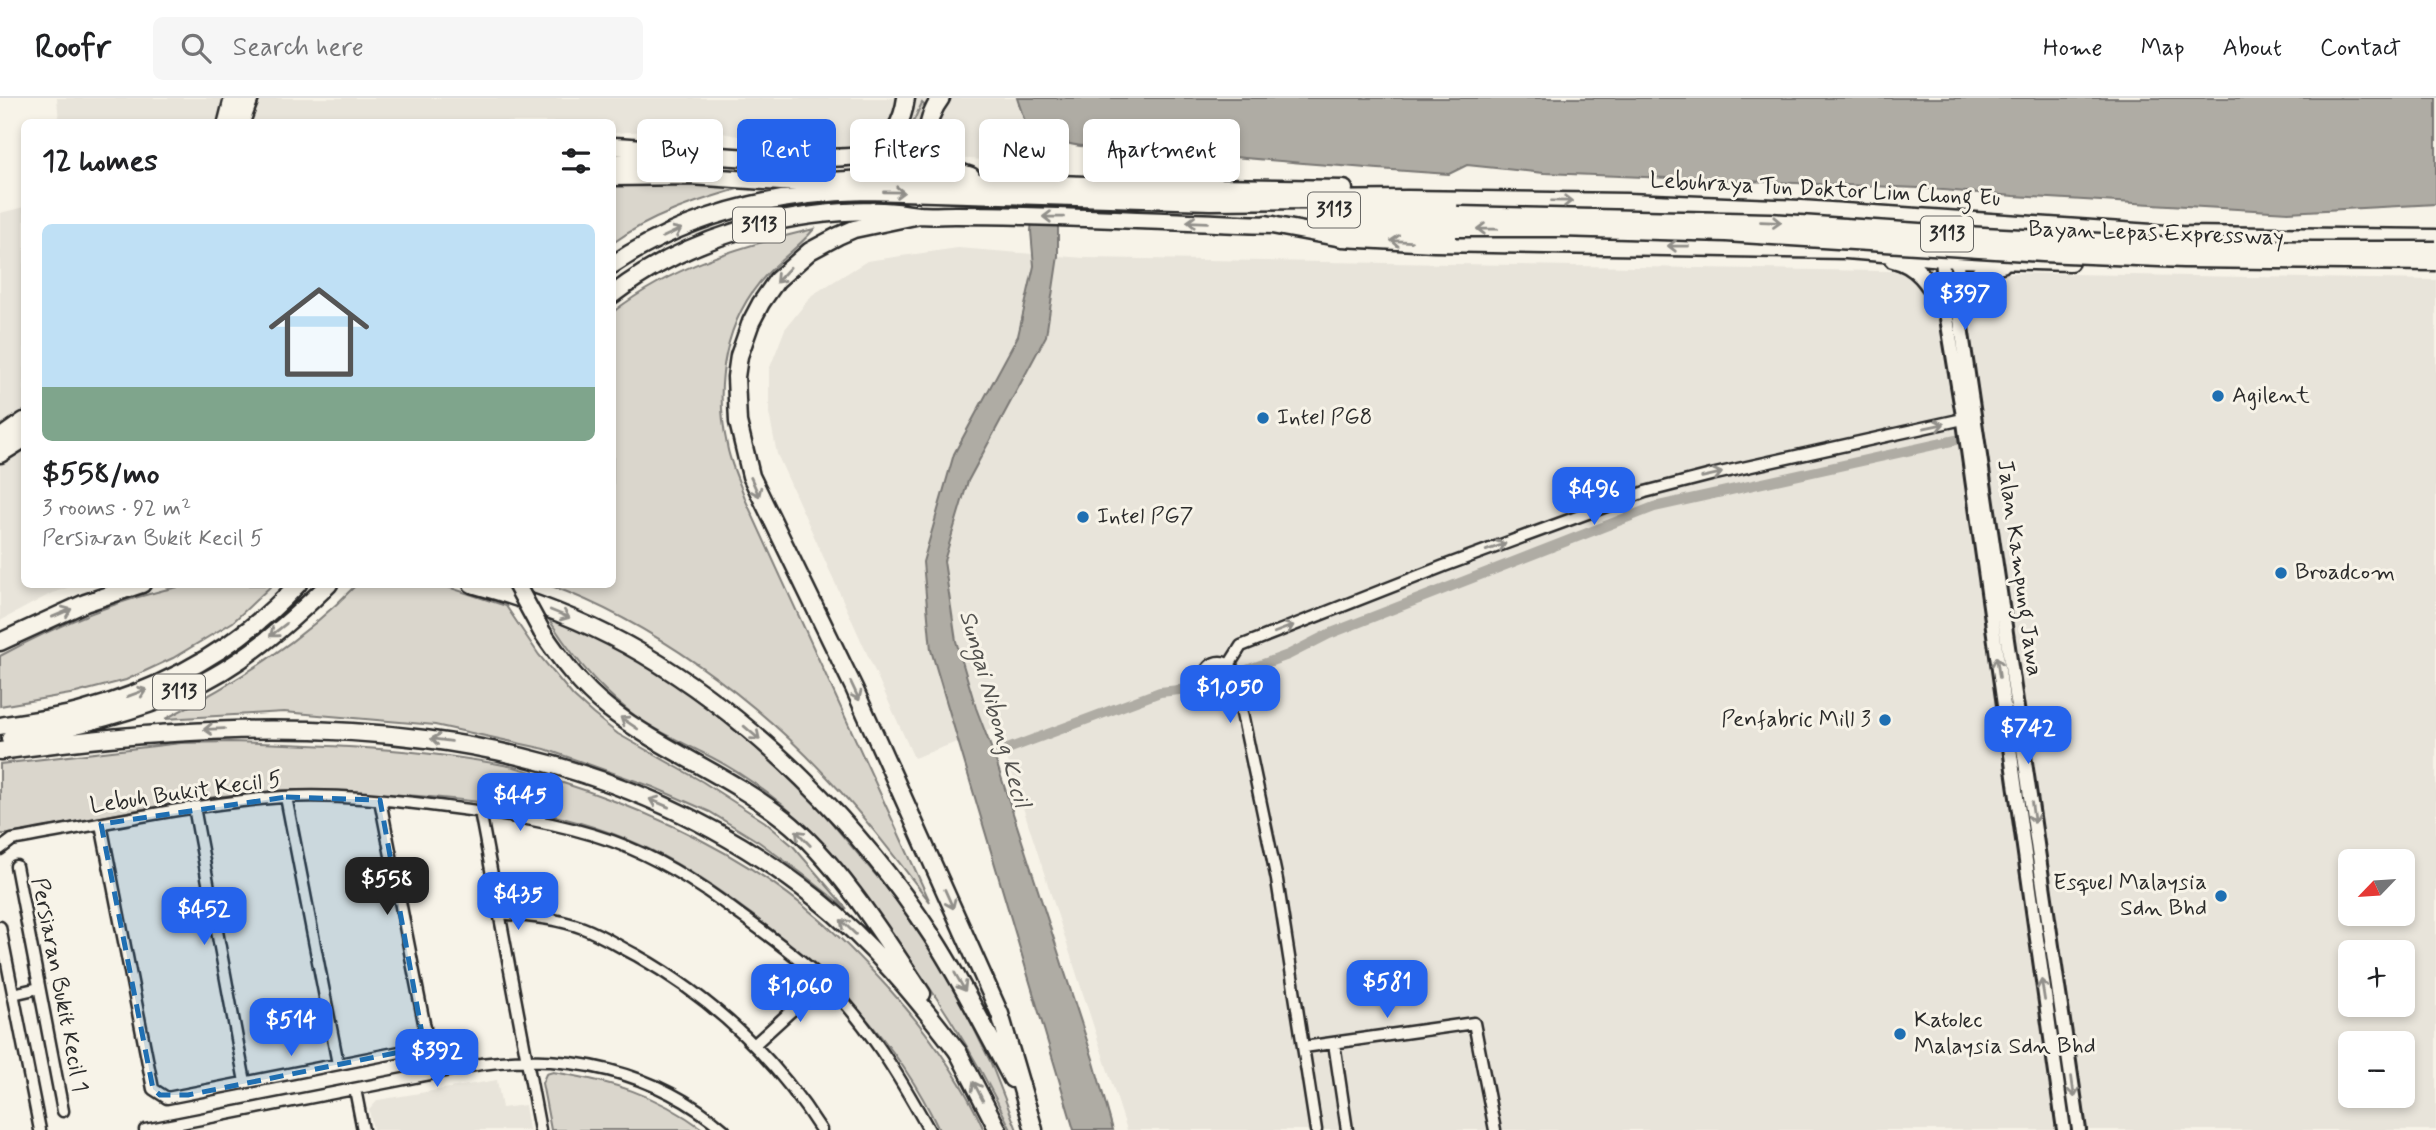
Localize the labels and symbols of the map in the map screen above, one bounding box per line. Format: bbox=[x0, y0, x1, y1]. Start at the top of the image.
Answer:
street label: Lebuhraya Tun Doktor Lim Chong Eu bbox=[1649, 166, 2001, 216]
one-way arrow bbox=[882, 185, 905, 199]
road number: 3113 bbox=[1308, 192, 1360, 228]
one-way arrow bbox=[1550, 194, 1573, 208]
road number: 3113 bbox=[733, 208, 785, 242]
one-way arrow bbox=[1041, 210, 1064, 223]
one-way arrow bbox=[1186, 215, 1209, 228]
street label: Bayan Lepas Expressway bbox=[2028, 215, 2284, 253]
one-way arrow bbox=[1759, 216, 1782, 229]
road number: 3113 bbox=[1921, 216, 1973, 252]
one-way arrow bbox=[1475, 222, 1498, 235]
one-way arrow bbox=[662, 225, 683, 238]
one-way arrow bbox=[1390, 235, 1413, 248]
one-way arrow bbox=[1667, 240, 1690, 253]
one-way arrow bbox=[774, 266, 791, 283]
pin: $397 bbox=[1924, 272, 2006, 332]
place label: Agilent bbox=[2232, 381, 2310, 411]
marker: Agilent bbox=[2210, 388, 2226, 404]
place label: Intel PG8 bbox=[1277, 403, 1373, 433]
marker: Intel PG8 bbox=[1255, 410, 1271, 426]
one-way arrow bbox=[1922, 419, 1945, 432]
street label: Jalan Kampung Jawa bbox=[1987, 458, 2049, 678]
pin: $496 bbox=[1553, 468, 1635, 527]
one-way arrow bbox=[1700, 468, 1723, 481]
one-way arrow bbox=[749, 476, 762, 497]
place label: Intel PG7 bbox=[1097, 502, 1194, 532]
marker: Intel PG7 bbox=[1075, 509, 1091, 525]
one-way arrow bbox=[1485, 540, 1507, 552]
place label: Broadcom bbox=[2295, 558, 2395, 588]
marker: Broadcom bbox=[2273, 565, 2289, 581]
one-way arrow bbox=[51, 606, 72, 619]
water label: Sungai Nibong Kecil bbox=[949, 607, 1038, 814]
one-way arrow bbox=[549, 608, 570, 621]
one-way arrow bbox=[1273, 622, 1294, 635]
one-way arrow bbox=[269, 623, 288, 638]
one-way arrow bbox=[1991, 657, 2004, 679]
pin: $1,050 bbox=[1173, 666, 1287, 725]
road number: 3113 bbox=[153, 674, 205, 710]
one-way arrow bbox=[849, 680, 862, 702]
one-way arrow bbox=[126, 685, 148, 698]
place label: Penfabric Mill 3 bbox=[1721, 705, 1871, 735]
pin: $742 bbox=[1987, 706, 2069, 766]
marker: Penfabric Mill 3 bbox=[1877, 712, 1893, 728]
one-way arrow bbox=[620, 716, 639, 730]
one-way arrow bbox=[203, 723, 226, 736]
one-way arrow bbox=[743, 725, 761, 741]
one-way arrow bbox=[430, 733, 453, 746]
street label: Lebuh Bukit Kecil 5 bbox=[88, 765, 284, 821]
pin: $445 bbox=[479, 774, 561, 833]
one-way arrow bbox=[649, 796, 670, 809]
one-way arrow bbox=[2027, 802, 2040, 824]
one-way arrow bbox=[795, 830, 812, 847]
north arrow bbox=[2338, 849, 2415, 926]
pin: $558 bbox=[346, 858, 428, 917]
place label: Esquel Malaysia Sdn Bhd bbox=[2053, 868, 2207, 924]
pin: $435 bbox=[477, 872, 559, 932]
street label: Persiaran Bukit Kecil 1 bbox=[23, 875, 95, 1095]
pin: $452 bbox=[163, 888, 245, 947]
one-way arrow bbox=[943, 888, 956, 909]
marker: Esquel Malaysia Sdn Bhd bbox=[2213, 888, 2229, 904]
one-way arrow bbox=[840, 919, 857, 936]
pin: $581 bbox=[1346, 960, 1428, 1020]
pin: $1,060 bbox=[743, 964, 857, 1024]
one-way arrow bbox=[954, 971, 967, 992]
one-way arrow bbox=[2036, 979, 2049, 1002]
pin: $514 bbox=[250, 998, 332, 1058]
place label: Katolec Malaysia Sdn Bhd bbox=[1914, 1006, 2096, 1062]
marker: Katolec Malaysia Sdn Bhd bbox=[1892, 1026, 1908, 1042]
pin: $392 bbox=[396, 1030, 478, 1089]
one-way arrow bbox=[2066, 1075, 2079, 1098]
one-way arrow bbox=[970, 1081, 984, 1102]

